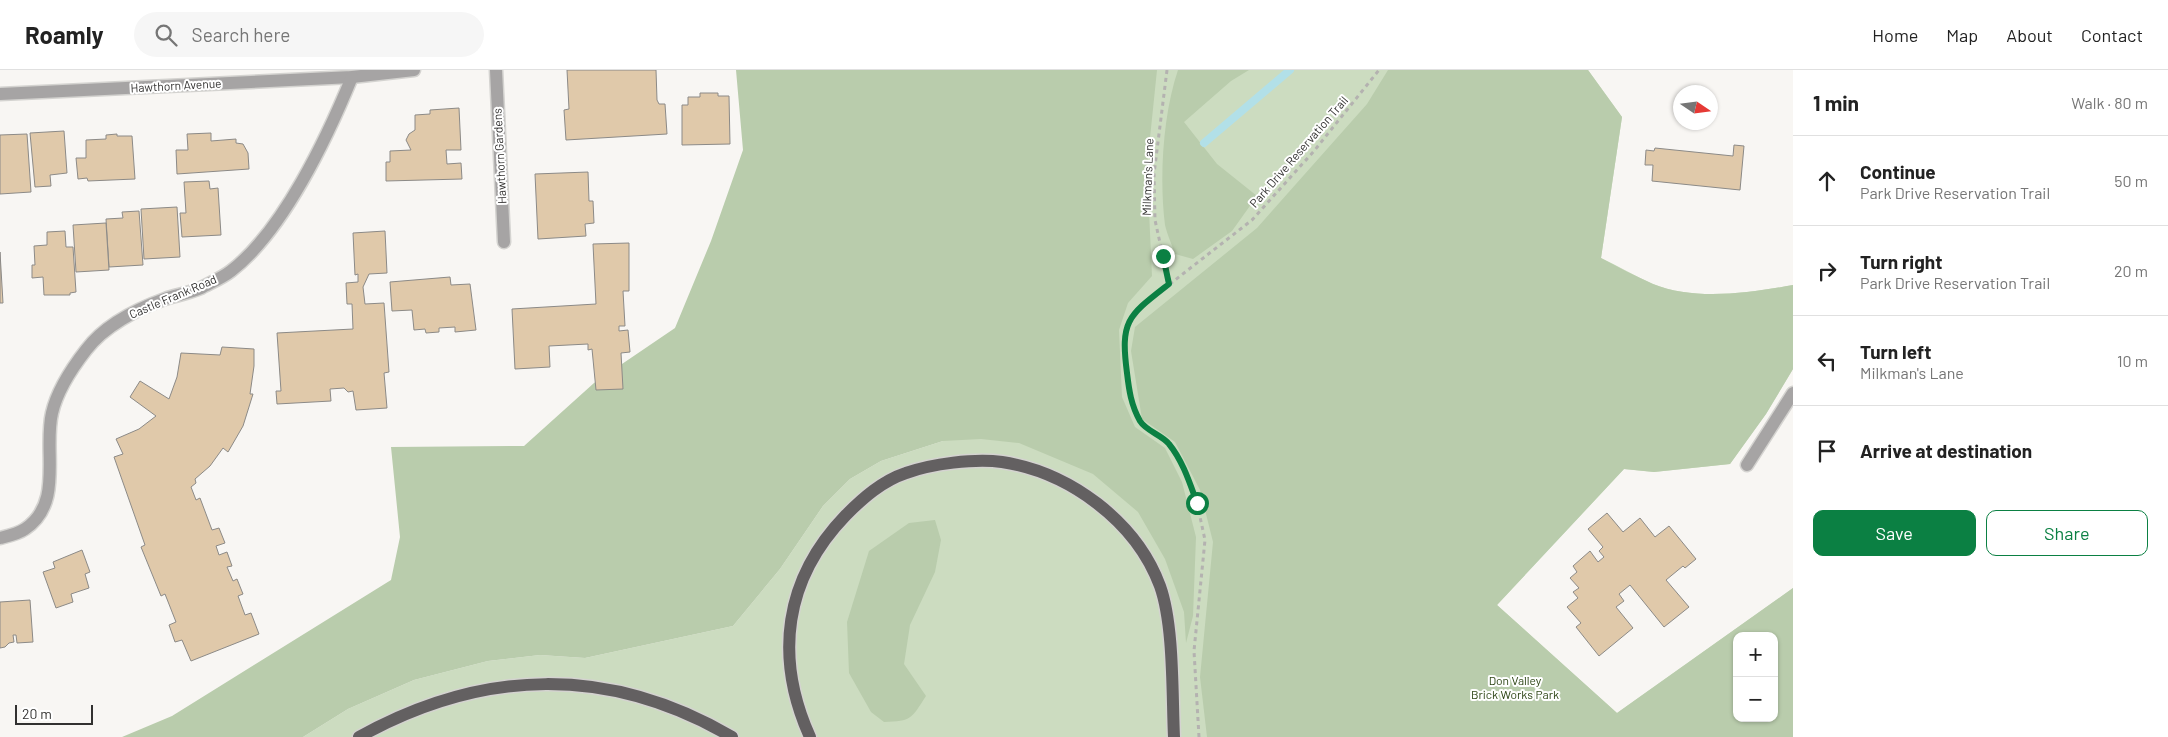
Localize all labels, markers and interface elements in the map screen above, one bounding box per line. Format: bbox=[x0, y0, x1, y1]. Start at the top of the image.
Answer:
search box bbox=[134, 12, 484, 57]
text: Roamly bbox=[25, 20, 104, 49]
icon: search bbox=[152, 21, 180, 49]
text: Search here bbox=[192, 23, 290, 46]
text: Home bbox=[1872, 24, 1918, 46]
text: Map bbox=[1946, 24, 1978, 46]
text: About bbox=[2006, 24, 2053, 46]
text: Contact bbox=[2081, 24, 2143, 46]
street label: Hawthorn Avenue bbox=[130, 76, 222, 94]
north arrow bbox=[1673, 85, 1718, 130]
text: 1 min bbox=[1813, 90, 1859, 115]
street label: Park Drive Reservation Trail bbox=[1246, 93, 1350, 210]
text: Walk · 80 m bbox=[2071, 93, 2148, 112]
street label: Hawthorn Gardens bbox=[489, 108, 509, 204]
street label: Milkman's Lane bbox=[1139, 138, 1155, 216]
text: Continue bbox=[1860, 160, 1936, 183]
icon: ahead bbox=[1813, 167, 1841, 195]
text: 50 m bbox=[2114, 171, 2148, 190]
text: Park Drive Reservation Trail bbox=[1860, 183, 2050, 202]
route end bbox=[1152, 245, 1175, 268]
text: Turn right bbox=[1860, 250, 1942, 273]
icon: right bbox=[1813, 257, 1841, 285]
text: 20 m bbox=[2114, 261, 2148, 280]
street label: Castle Frank Road bbox=[127, 271, 218, 321]
text: Park Drive Reservation Trail bbox=[1860, 273, 2050, 292]
text: Turn left bbox=[1860, 340, 1931, 363]
icon: left bbox=[1813, 347, 1841, 375]
text: 10 m bbox=[2117, 351, 2148, 370]
text: Milkman's Lane bbox=[1860, 363, 1964, 382]
icon: arrive bbox=[1813, 437, 1841, 465]
text: Arrive at destination bbox=[1860, 439, 2032, 462]
route start bbox=[1186, 492, 1209, 515]
button: Save bbox=[1813, 510, 1976, 556]
button: Share bbox=[1986, 510, 2148, 556]
map controls bbox=[1733, 632, 1778, 722]
button: + bbox=[1733, 632, 1778, 677]
park label: Don Valley Brick Works Park bbox=[1471, 673, 1559, 701]
button: − bbox=[1733, 677, 1778, 722]
scale bar bbox=[15, 702, 92, 725]
text: 20 m bbox=[22, 705, 52, 722]

